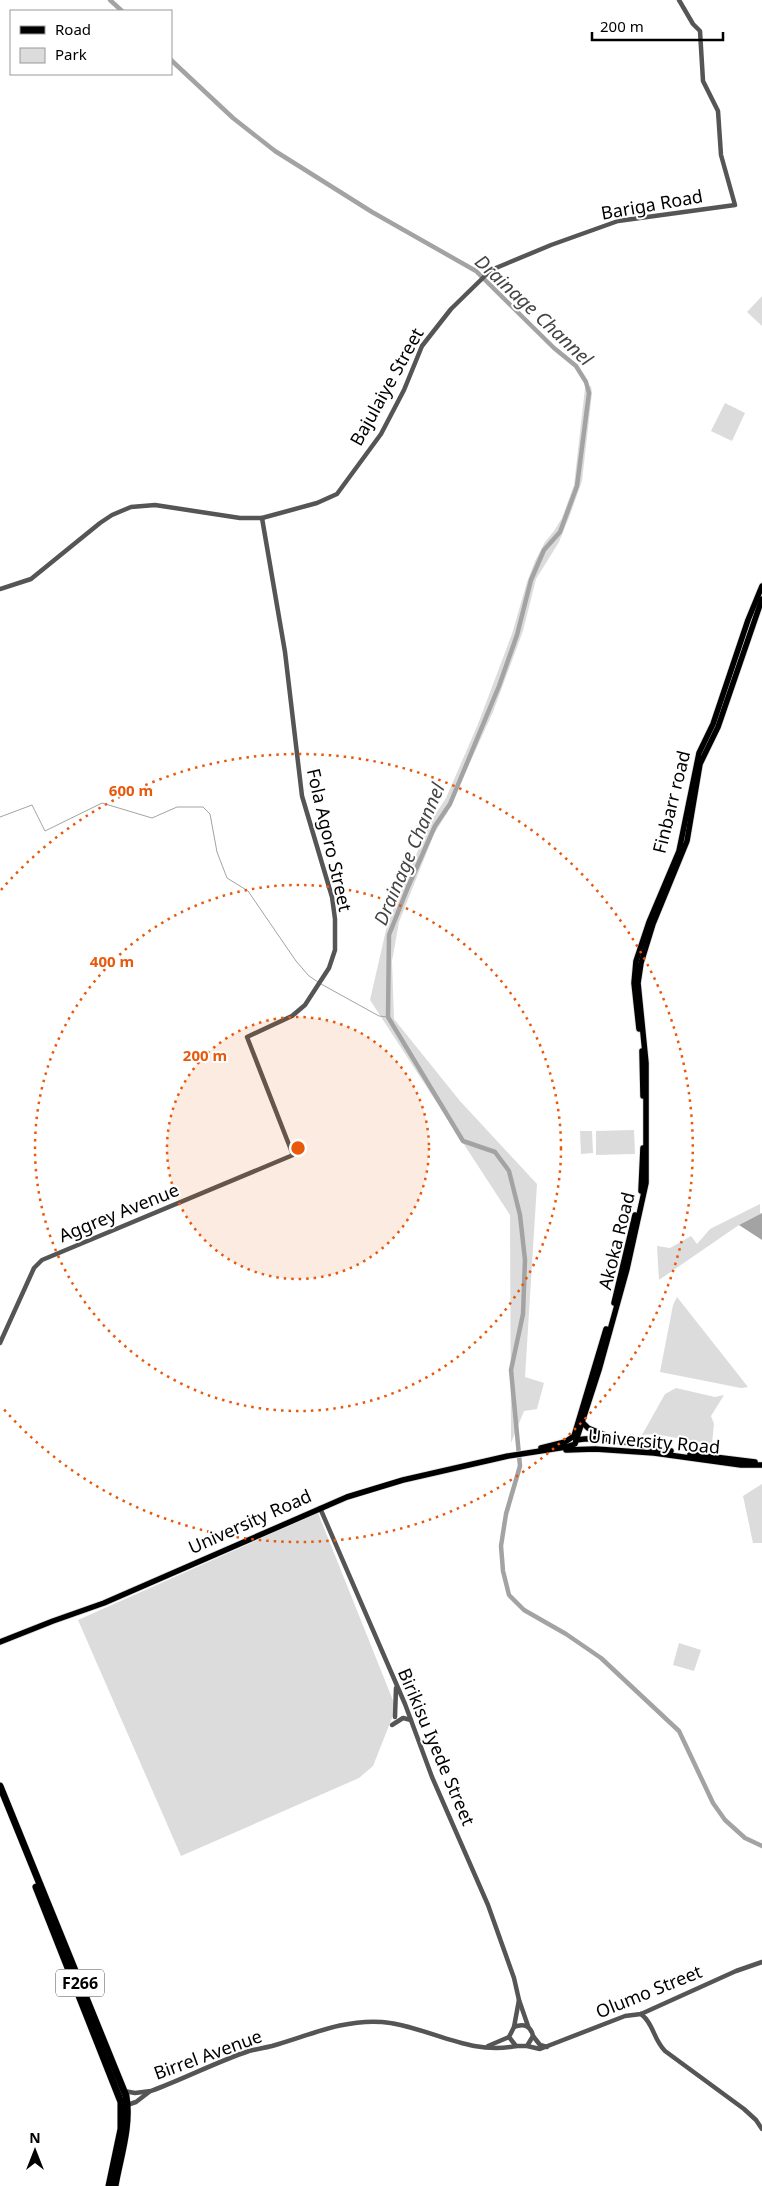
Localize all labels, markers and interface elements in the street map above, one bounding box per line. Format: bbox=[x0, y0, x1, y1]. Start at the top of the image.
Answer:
legend bbox=[10, 10, 172, 75]
scale bar bbox=[592, 10, 723, 42]
text: 200 m bbox=[600, 16, 644, 36]
text: Road bbox=[55, 19, 91, 39]
text: Park bbox=[55, 44, 87, 64]
street label: Bariga Road bbox=[599, 183, 705, 225]
water label: Drainage Channel bbox=[470, 249, 599, 372]
street label: Bajulaiye Street bbox=[344, 323, 429, 450]
street label: Finbarr road bbox=[647, 748, 695, 856]
street label: Fola Agoro Street bbox=[302, 766, 358, 914]
water label: Drainage Channel bbox=[367, 778, 451, 929]
text: 600 m bbox=[109, 780, 153, 800]
text: 400 m bbox=[90, 951, 134, 971]
text: 200 m bbox=[183, 1045, 227, 1065]
centre of rings bbox=[289, 1139, 307, 1157]
street label: Aggrey Avenue bbox=[55, 1177, 182, 1247]
street label: Akoka Road bbox=[592, 1190, 640, 1292]
street label: University Road bbox=[587, 1423, 721, 1459]
street label: University Road bbox=[184, 1483, 315, 1559]
street label: Birikisu Iyede Street bbox=[393, 1664, 481, 1829]
street label: Olumo Street bbox=[592, 1959, 706, 2023]
road number: F266 bbox=[56, 1970, 104, 1996]
street label: Birrel Avenue bbox=[150, 2023, 265, 2085]
north arrow bbox=[10, 2126, 60, 2176]
text: N bbox=[29, 2128, 41, 2147]

